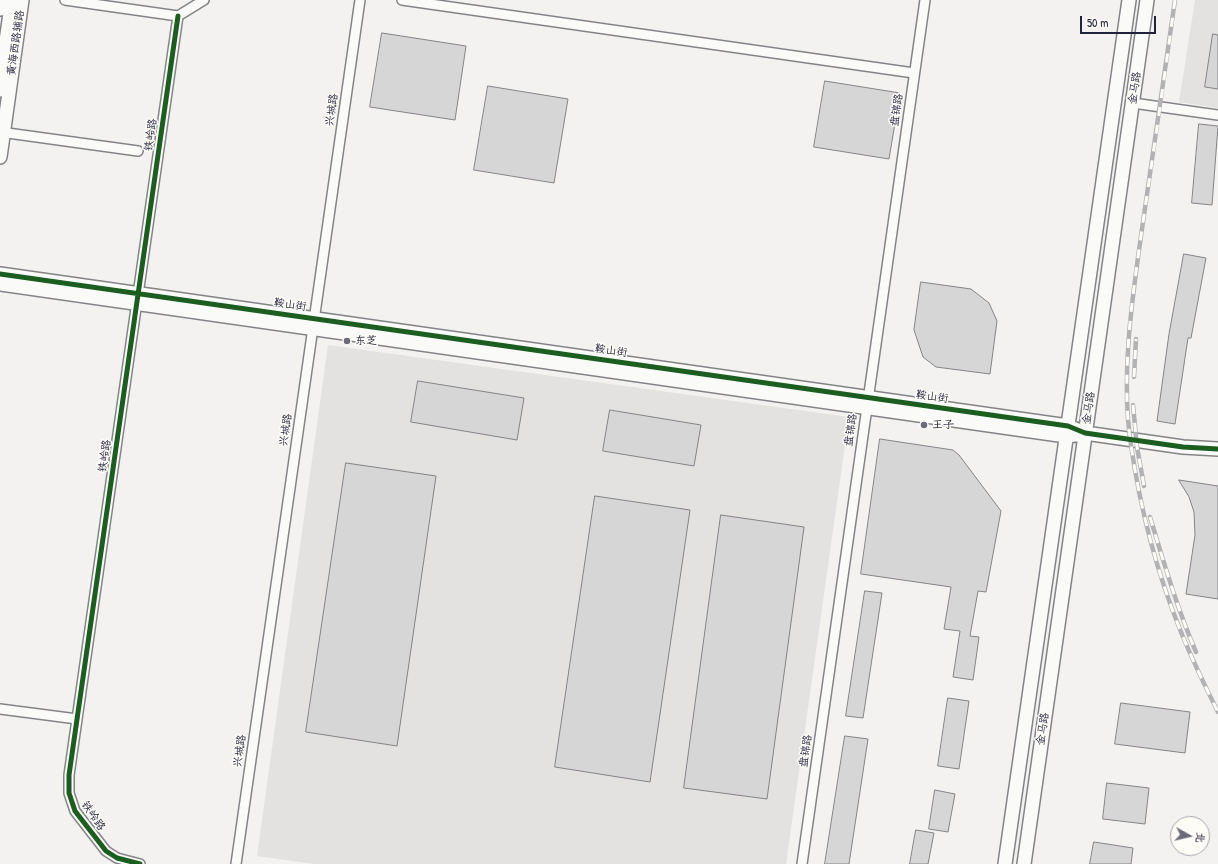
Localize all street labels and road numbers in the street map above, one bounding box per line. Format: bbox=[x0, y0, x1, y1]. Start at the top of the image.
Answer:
street label: 黄海西路辅路 bbox=[5, 9, 27, 77]
street label: 金马路 bbox=[1126, 71, 1144, 105]
street label: 兴城路 bbox=[323, 93, 341, 127]
street label: 盘锦路 bbox=[888, 93, 906, 127]
street label: 铁岭路 bbox=[142, 118, 160, 152]
street label: 鞍山街 bbox=[273, 296, 307, 314]
street label: 鞍山街 bbox=[594, 342, 628, 360]
street label: 鞍山街 bbox=[915, 388, 949, 406]
street label: 金马路 bbox=[1080, 391, 1098, 425]
street label: 兴城路 bbox=[277, 413, 295, 447]
street label: 盘锦路 bbox=[842, 413, 860, 447]
street label: 铁岭路 bbox=[96, 439, 114, 473]
street label: 金马路 bbox=[1034, 712, 1052, 746]
street label: 兴城路 bbox=[231, 734, 249, 768]
street label: 盘锦路 bbox=[797, 734, 815, 768]
street label: 铁岭路 bbox=[78, 799, 108, 833]

